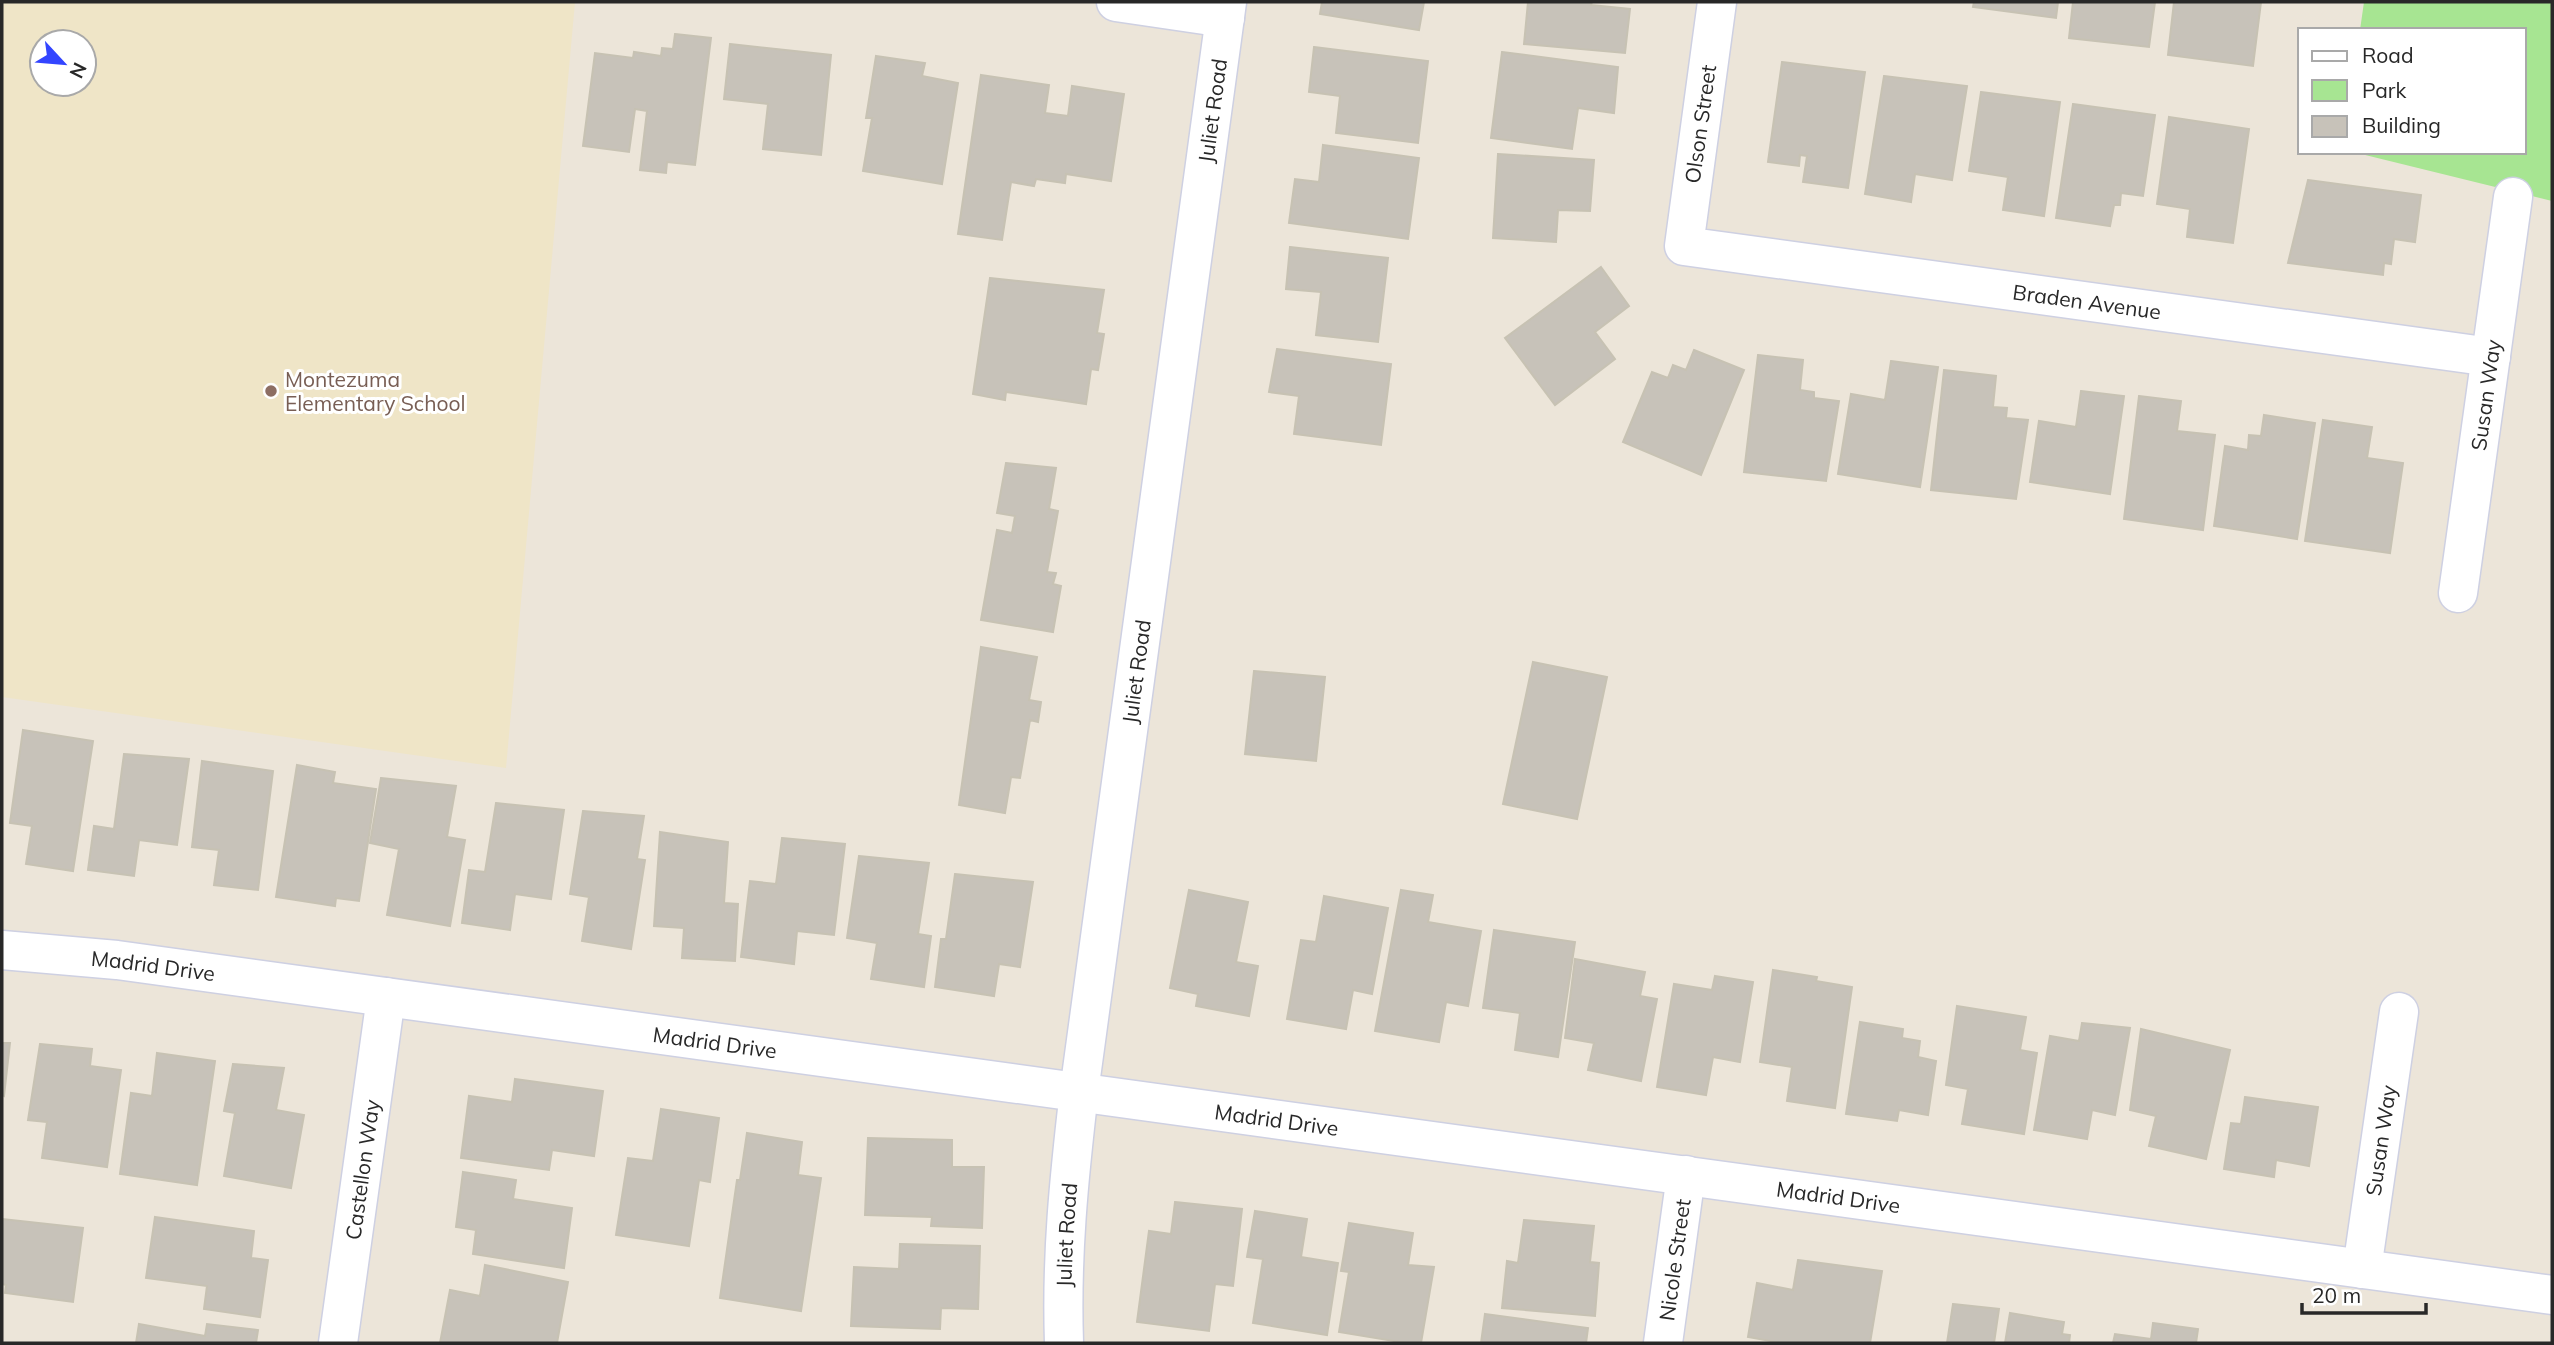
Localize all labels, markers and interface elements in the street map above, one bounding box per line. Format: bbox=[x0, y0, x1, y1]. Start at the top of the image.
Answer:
north arrow bbox=[28, 28, 98, 98]
legend bbox=[2298, 28, 2526, 154]
text: Road bbox=[2362, 42, 2413, 68]
street label: Juliet Road bbox=[1192, 57, 1232, 164]
text: N bbox=[64, 59, 92, 82]
street label: Olson Street bbox=[1679, 63, 1721, 185]
text: Park bbox=[2362, 77, 2406, 103]
text: Building bbox=[2362, 112, 2441, 138]
street label: Braden Avenue bbox=[2011, 278, 2163, 324]
street label: Susan Way bbox=[2465, 338, 2506, 452]
place label: Montezuma Elementary School bbox=[285, 366, 466, 416]
marker: Montezuma Elementary School bbox=[263, 383, 279, 399]
street label: Juliet Road bbox=[1116, 618, 1156, 725]
street label: Madrid Drive bbox=[90, 945, 217, 986]
street label: Madrid Drive bbox=[651, 1021, 778, 1064]
street label: Susan Way bbox=[2360, 1083, 2401, 1198]
street label: Castellon Way bbox=[339, 1098, 385, 1241]
street label: Madrid Drive bbox=[1213, 1098, 1340, 1141]
street label: Madrid Drive bbox=[1775, 1175, 1902, 1218]
street label: Juliet Road bbox=[1051, 1182, 1082, 1288]
street label: Nicole Street bbox=[1653, 1197, 1696, 1322]
scale bar bbox=[2302, 1272, 2426, 1316]
text: 20 m bbox=[2312, 1282, 2361, 1308]

